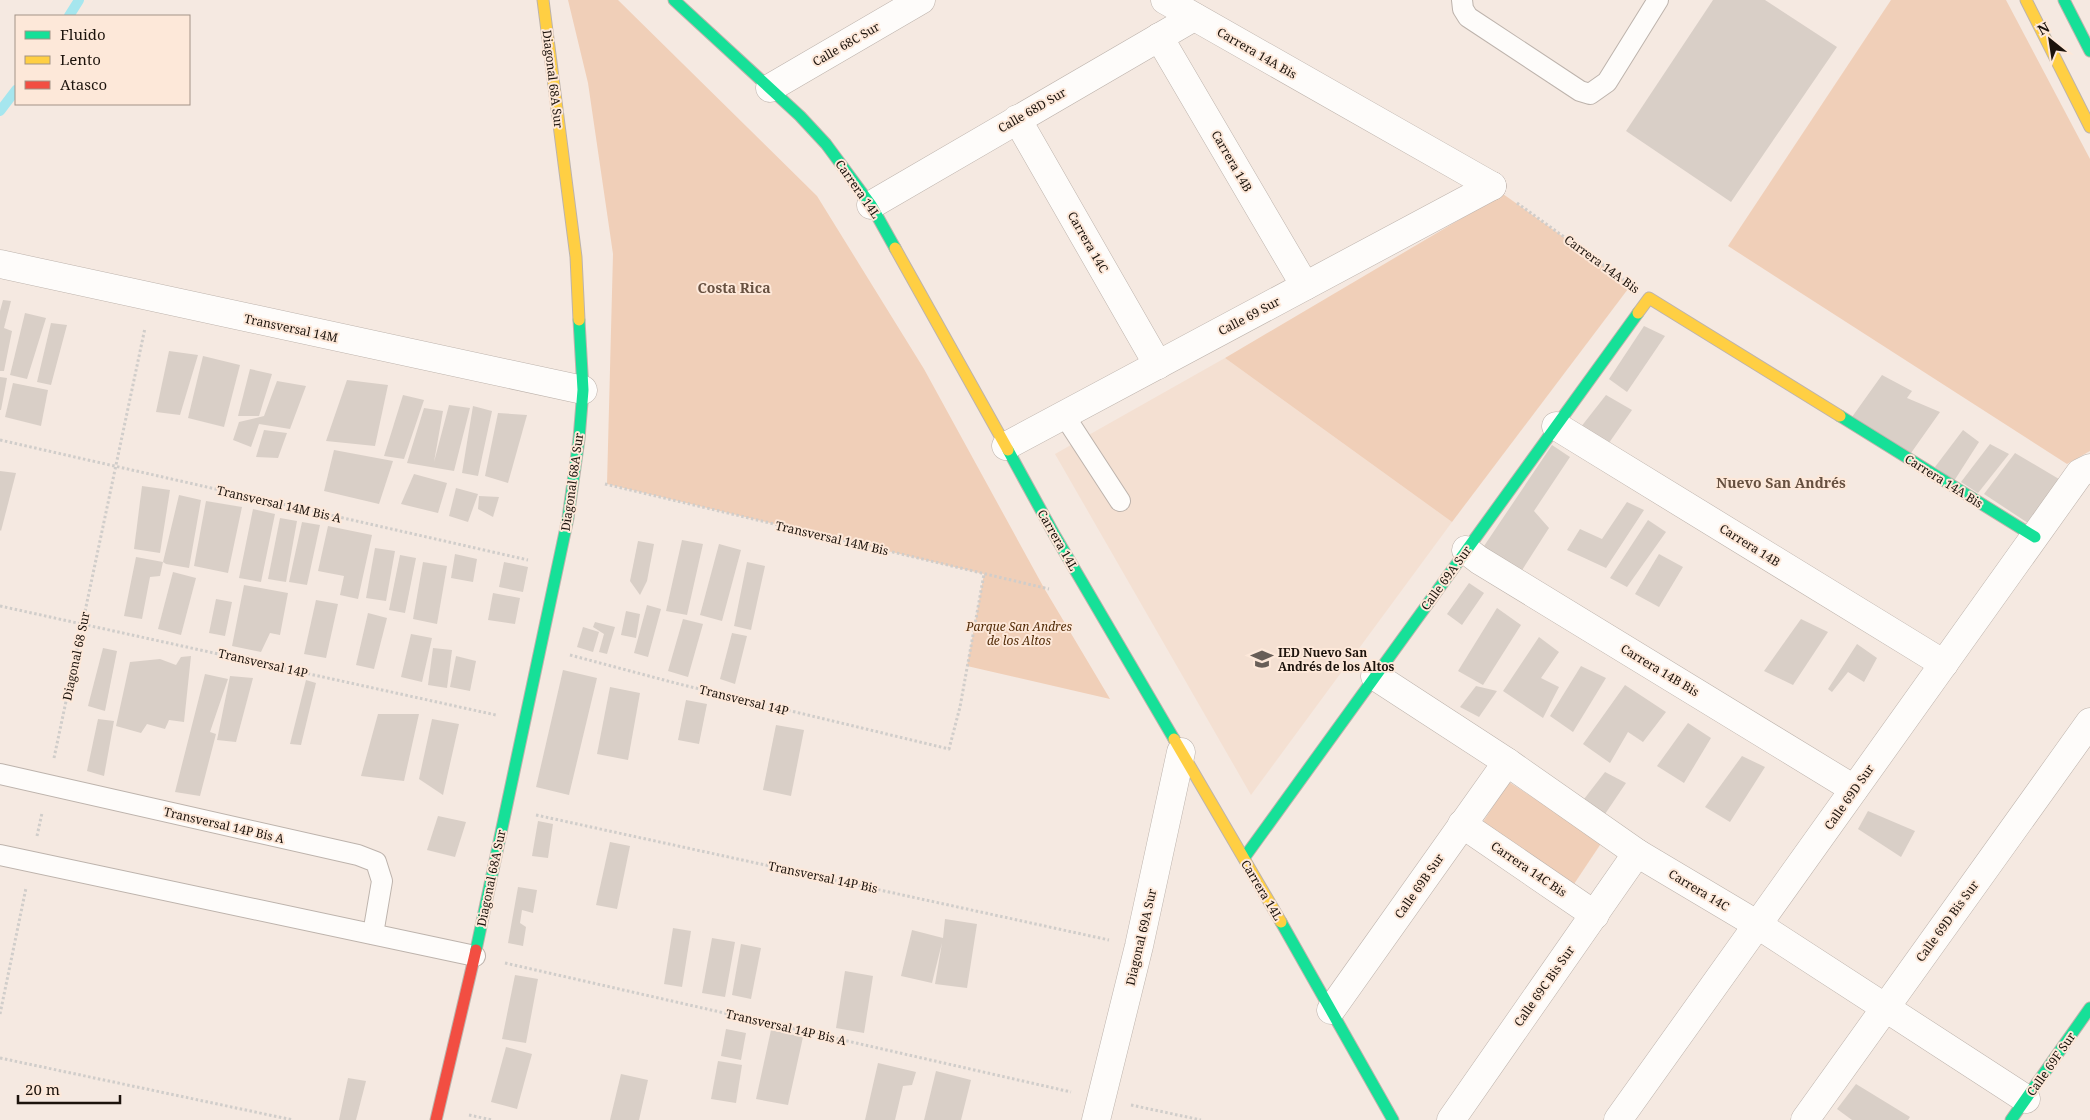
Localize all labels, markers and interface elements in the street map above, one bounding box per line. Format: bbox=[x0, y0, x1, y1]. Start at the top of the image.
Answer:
legend bbox=[15, 15, 190, 105]
north arrow bbox=[2025, 15, 2075, 65]
text: N bbox=[2034, 17, 2053, 39]
street label: Calle 68C Sur bbox=[809, 18, 883, 70]
street label: Carrera 14A Bis bbox=[1214, 23, 1300, 83]
text: Fluido bbox=[60, 24, 106, 44]
street label: Diagonal 68A Sur bbox=[539, 29, 568, 129]
text: Lento bbox=[60, 49, 101, 69]
text: Atasco bbox=[60, 74, 107, 94]
street label: Calle 68D Sur bbox=[995, 83, 1070, 136]
street label: Carrera 14B bbox=[1208, 127, 1257, 195]
street label: Carrera 14L bbox=[832, 156, 884, 222]
street label: Carrera 14C bbox=[1064, 208, 1112, 276]
street label: Carrera 14A Bis bbox=[1561, 231, 1643, 297]
district label: Costa Rica bbox=[697, 278, 771, 297]
street label: Calle 69 Sur bbox=[1215, 293, 1283, 339]
street label: Transversal 14M bbox=[243, 310, 339, 346]
street label: Diagonal 68A Sur bbox=[557, 432, 587, 532]
street label: Carrera 14A Bis bbox=[1902, 450, 1986, 512]
district label: Nuevo San Andrés bbox=[1716, 473, 1846, 492]
street label: Transversal 14M Bis A bbox=[215, 481, 343, 527]
street label: Carrera 14L bbox=[1034, 506, 1082, 574]
street label: Transversal 14M Bis bbox=[774, 517, 890, 559]
street label: Carrera 14B bbox=[1716, 520, 1784, 570]
street label: Calle 69A Sur bbox=[1417, 542, 1475, 614]
street label: Diagonal 68 Sur bbox=[58, 610, 94, 702]
park label: Parque San Andres de los Altos bbox=[965, 618, 1072, 649]
street label: Carrera 14B Bis bbox=[1618, 640, 1702, 700]
street label: Transversal 14P bbox=[217, 644, 309, 682]
place label: IED Nuevo San Andrés de los Altos bbox=[1278, 644, 1395, 675]
school or university icon: IED Nuevo San Andrés de los Altos bbox=[1249, 646, 1275, 672]
street label: Transversal 14P bbox=[698, 681, 790, 719]
street label: Calle 69D Sur bbox=[1820, 761, 1878, 833]
street label: Transversal 14P Bis A bbox=[162, 803, 286, 847]
street label: Diagonal 68A Sur bbox=[472, 828, 510, 928]
street label: Carrera 14C Bis bbox=[1488, 837, 1570, 901]
street label: Calle 69B Sur bbox=[1390, 850, 1448, 922]
street label: Carrera 14L bbox=[1237, 856, 1287, 924]
street label: Transversal 14P Bis bbox=[767, 857, 879, 897]
street label: Carrera 14C bbox=[1666, 865, 1732, 915]
street label: Calle 69D Bis Sur bbox=[1912, 877, 1982, 965]
street label: Diagonal 69A Sur bbox=[1122, 887, 1160, 987]
street label: Calle 69C Bis Sur bbox=[1510, 942, 1578, 1030]
street label: Transversal 14P Bis A bbox=[724, 1005, 848, 1049]
street label: Calle 69F Sur bbox=[2023, 1028, 2080, 1099]
scale bar bbox=[18, 1072, 120, 1104]
text: 20 m bbox=[25, 1079, 60, 1099]

